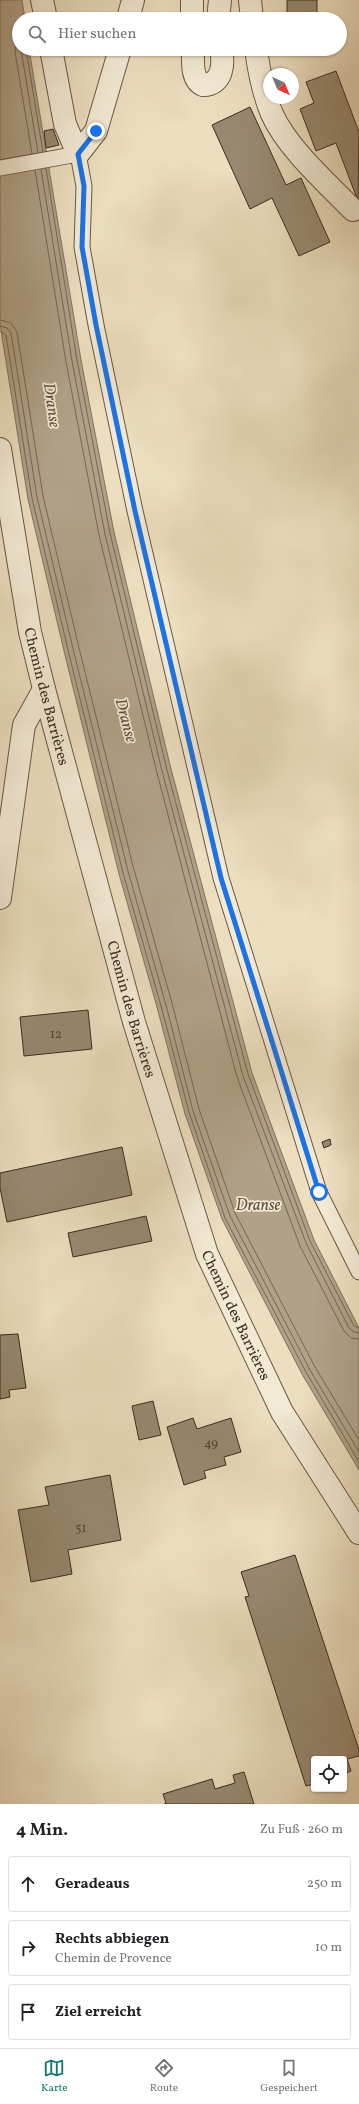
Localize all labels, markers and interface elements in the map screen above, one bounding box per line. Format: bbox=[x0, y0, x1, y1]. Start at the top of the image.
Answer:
search box bbox=[12, 12, 347, 56]
icon: search bbox=[26, 23, 48, 45]
text: Hier suchen bbox=[58, 24, 136, 45]
north arrow bbox=[263, 68, 299, 104]
route end bbox=[87, 122, 105, 140]
water label: Dranse bbox=[37, 382, 65, 429]
street label: Chemin des Barrières bbox=[17, 626, 73, 768]
water label: Dranse bbox=[109, 696, 142, 745]
street label: Chemin des Barrières bbox=[101, 939, 160, 1081]
house number: 12 bbox=[50, 1026, 62, 1044]
route start bbox=[310, 1183, 328, 1201]
water label: Dranse bbox=[236, 1195, 281, 1217]
street label: Chemin des Barrières bbox=[195, 1247, 275, 1384]
house number: 49 bbox=[204, 1435, 218, 1453]
house number: 51 bbox=[75, 1520, 87, 1538]
map controls bbox=[311, 1756, 347, 1792]
button: locate bbox=[311, 1756, 347, 1792]
text: 4 Min. bbox=[16, 1819, 68, 1842]
text: Zu Fuß · 260 m bbox=[260, 1821, 343, 1839]
icon: ahead bbox=[17, 1873, 39, 1895]
text: Geradeaus bbox=[55, 1874, 130, 1895]
text: 250 m bbox=[307, 1875, 342, 1893]
text: Rechts abbiegen bbox=[55, 1929, 170, 1950]
icon: right bbox=[17, 1937, 39, 1959]
text: 10 m bbox=[315, 1939, 342, 1957]
text: Chemin de Provence bbox=[55, 1950, 172, 1968]
icon: arrive bbox=[17, 2001, 39, 2023]
text: Ziel erreicht bbox=[55, 2002, 142, 2023]
tab: Karte bbox=[41, 2057, 68, 2096]
tab: Route bbox=[150, 2057, 178, 2096]
tab: Gespeichert bbox=[260, 2057, 318, 2096]

